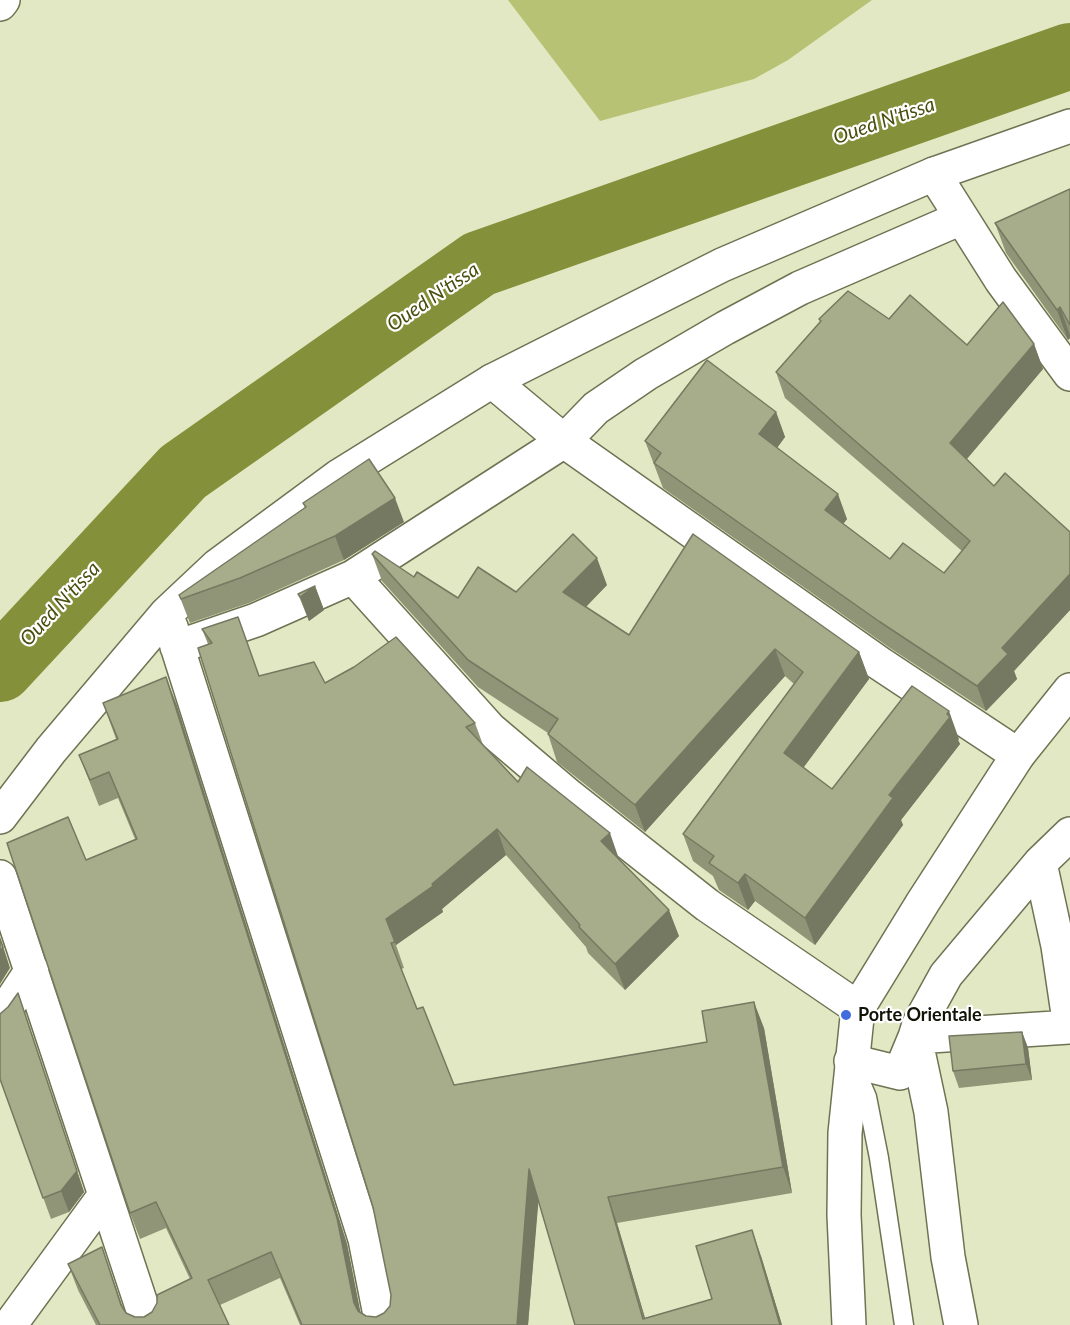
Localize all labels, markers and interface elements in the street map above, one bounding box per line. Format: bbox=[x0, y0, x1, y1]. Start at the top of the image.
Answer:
water label: Oued N'tissa bbox=[830, 92, 938, 150]
water label: Oued N'tissa bbox=[382, 257, 484, 337]
water label: Oued N'tissa bbox=[15, 557, 105, 651]
place label: Porte Orientale bbox=[858, 1004, 982, 1026]
marker: Porte Orientale bbox=[839, 1008, 853, 1022]

